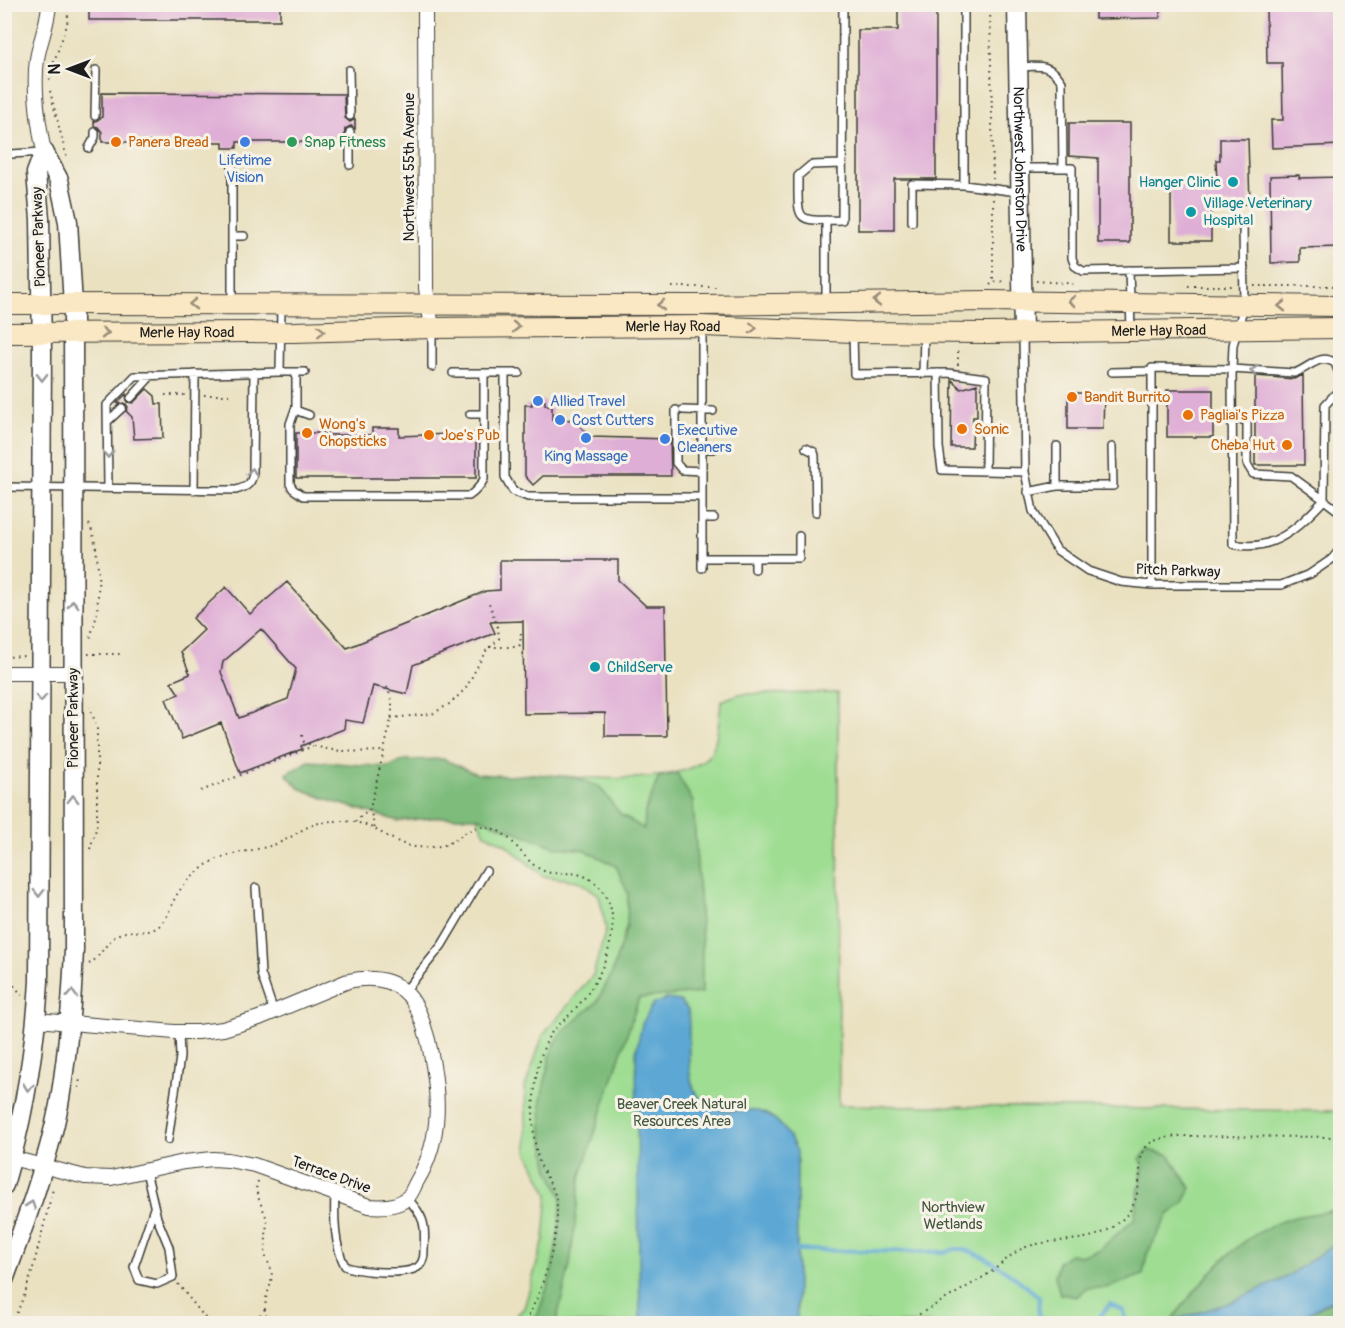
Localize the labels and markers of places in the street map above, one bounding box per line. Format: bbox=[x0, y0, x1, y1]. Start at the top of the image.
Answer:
place label: Panera Bread bbox=[128, 133, 209, 152]
place label: Snap Fitness bbox=[304, 133, 386, 152]
marker: Panera Bread bbox=[109, 135, 123, 149]
marker: Lifetime Vision bbox=[238, 135, 252, 149]
marker: Snap Fitness bbox=[285, 135, 299, 149]
place label: Lifetime Vision bbox=[219, 151, 272, 187]
place label: Hanger Clinic bbox=[1139, 173, 1221, 192]
marker: Hanger Clinic bbox=[1226, 175, 1240, 189]
place label: Village Veterinary Hospital bbox=[1203, 194, 1312, 230]
marker: Village Veterinary Hospital bbox=[1184, 205, 1198, 219]
place label: Bandit Burrito bbox=[1084, 388, 1170, 407]
marker: Bandit Burrito bbox=[1065, 390, 1079, 404]
place label: Allied Travel bbox=[550, 392, 625, 411]
marker: Allied Travel bbox=[531, 394, 545, 408]
place label: Pagliai's Pizza bbox=[1200, 406, 1285, 425]
marker: Pagliai's Pizza bbox=[1181, 408, 1195, 422]
place label: Cost Cutters bbox=[572, 411, 654, 430]
marker: Cost Cutters bbox=[553, 413, 567, 427]
place label: Wong's Chopsticks bbox=[319, 415, 387, 451]
place label: Sonic bbox=[974, 420, 1010, 439]
place label: Executive Cleaners bbox=[677, 421, 738, 457]
marker: Sonic bbox=[955, 422, 969, 436]
marker: Wong's Chopsticks bbox=[300, 426, 314, 440]
place label: Joe's Pub bbox=[441, 426, 500, 445]
marker: Joe's Pub bbox=[422, 428, 436, 442]
marker: King Massage bbox=[579, 431, 593, 445]
marker: Executive Cleaners bbox=[658, 432, 672, 446]
place label: Cheba Hut bbox=[1211, 436, 1276, 455]
marker: Cheba Hut bbox=[1280, 438, 1294, 452]
place label: King Massage bbox=[544, 447, 629, 466]
place label: ChildServe bbox=[607, 658, 673, 677]
marker: ChildServe bbox=[588, 660, 602, 674]

